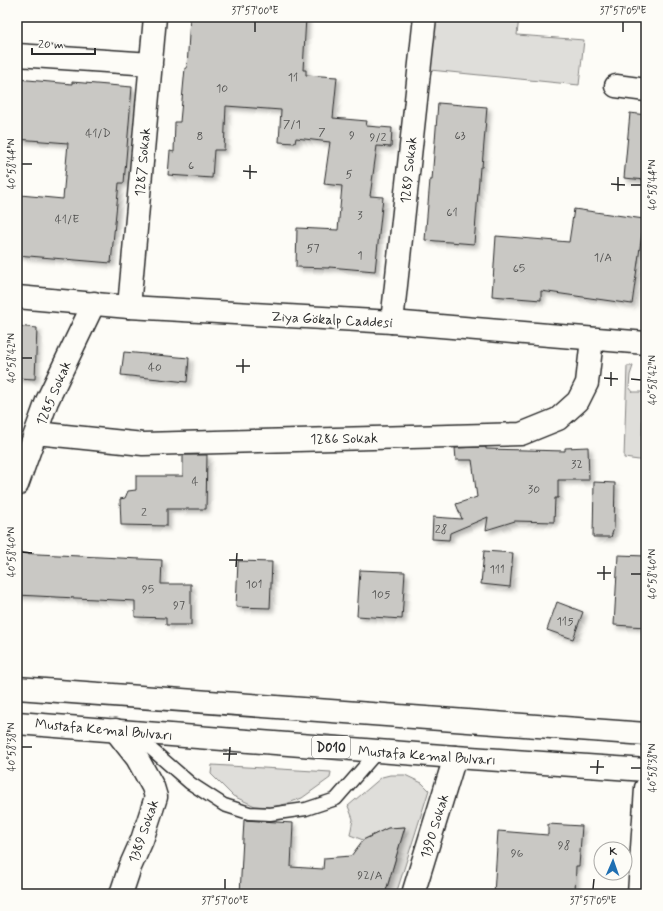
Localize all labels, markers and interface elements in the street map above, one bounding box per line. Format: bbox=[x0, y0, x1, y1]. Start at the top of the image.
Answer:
text: 37°57'00"E bbox=[232, 4, 279, 18]
text: 37°57'05"E bbox=[600, 4, 646, 18]
scale bar bbox=[32, 30, 95, 56]
text: 20 m bbox=[38, 37, 64, 53]
house number: 11 bbox=[288, 70, 298, 86]
house number: 10 bbox=[216, 81, 228, 97]
house number: 7/1 bbox=[283, 117, 301, 133]
house number: 7 bbox=[318, 125, 326, 141]
house number: 41/D bbox=[85, 126, 111, 142]
street label: 1287 Sokak bbox=[131, 127, 155, 197]
house number: 9 bbox=[349, 128, 355, 144]
house number: 63 bbox=[454, 128, 466, 144]
house number: 8 bbox=[197, 129, 203, 145]
house number: 9/2 bbox=[369, 130, 387, 146]
street label: 1289 Sokak bbox=[397, 136, 421, 205]
text: 40°58'44"N bbox=[5, 138, 19, 189]
house number: 6 bbox=[188, 158, 194, 174]
text: 40°58'44"N bbox=[646, 159, 660, 210]
house number: 5 bbox=[345, 167, 353, 183]
house number: 61 bbox=[446, 205, 458, 221]
house number: 3 bbox=[357, 208, 363, 224]
house number: 41/E bbox=[55, 212, 79, 228]
house number: 57 bbox=[306, 241, 320, 257]
house number: 1 bbox=[357, 248, 363, 264]
house number: 1/A bbox=[594, 250, 612, 266]
house number: 65 bbox=[513, 261, 525, 277]
street label: Ziya Gökalp Caddesi bbox=[271, 308, 393, 332]
text: 40°58'42"N bbox=[5, 333, 19, 383]
text: 40°58'42"N bbox=[646, 355, 660, 405]
street label: 1285 Sokak bbox=[32, 358, 76, 429]
house number: 40 bbox=[148, 360, 162, 376]
street label: 1286 Sokak bbox=[310, 429, 378, 449]
house number: 32 bbox=[571, 457, 583, 473]
house number: 4 bbox=[192, 474, 199, 490]
house number: 30 bbox=[528, 482, 540, 498]
house number: 2 bbox=[141, 505, 147, 521]
house number: 28 bbox=[435, 522, 447, 538]
text: 40°58'40"N bbox=[5, 526, 19, 577]
text: 40°58'40"N bbox=[646, 548, 660, 599]
house number: 111 bbox=[489, 562, 505, 578]
house number: 101 bbox=[246, 577, 262, 593]
house number: 95 bbox=[142, 582, 154, 598]
house number: 105 bbox=[372, 587, 391, 603]
house number: 97 bbox=[173, 598, 185, 614]
house number: 115 bbox=[556, 614, 574, 630]
street label: Mustafa Kemal Bulvarı bbox=[34, 715, 174, 745]
text: 40°58'38"N bbox=[5, 722, 19, 771]
road number: D010 bbox=[312, 736, 350, 758]
street label: Mustafa Kemal Bulvarı bbox=[357, 742, 497, 770]
text: 40°58'38"N bbox=[646, 743, 660, 792]
street label: 1390 Sokak bbox=[417, 792, 453, 861]
street label: 1389 Sokak bbox=[125, 797, 163, 865]
house number: 98 bbox=[558, 838, 570, 854]
north arrow bbox=[593, 841, 633, 881]
text: K bbox=[609, 845, 618, 859]
house number: 96 bbox=[511, 846, 524, 862]
house number: 92/A bbox=[357, 868, 383, 884]
text: 37°57'00"E bbox=[202, 894, 249, 908]
text: 37°57'05"E bbox=[570, 894, 616, 908]

